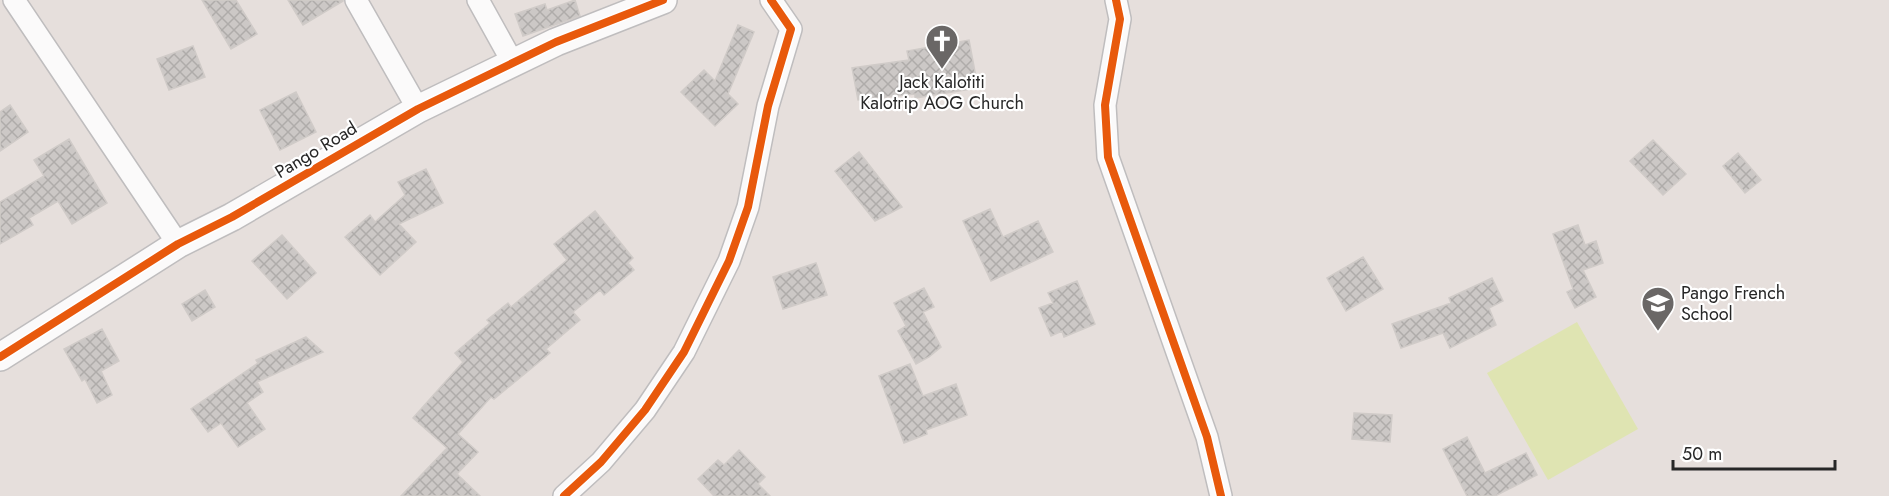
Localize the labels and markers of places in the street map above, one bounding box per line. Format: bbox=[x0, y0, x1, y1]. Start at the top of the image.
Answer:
church icon: Jack Kalotiti Kalotrip AOG Church bbox=[924, 23, 960, 70]
place label: Jack Kalotiti Kalotrip AOG Church bbox=[860, 69, 1024, 116]
place label: Pango French School bbox=[1681, 280, 1785, 327]
school or university icon: Pango French School bbox=[1640, 285, 1676, 332]

